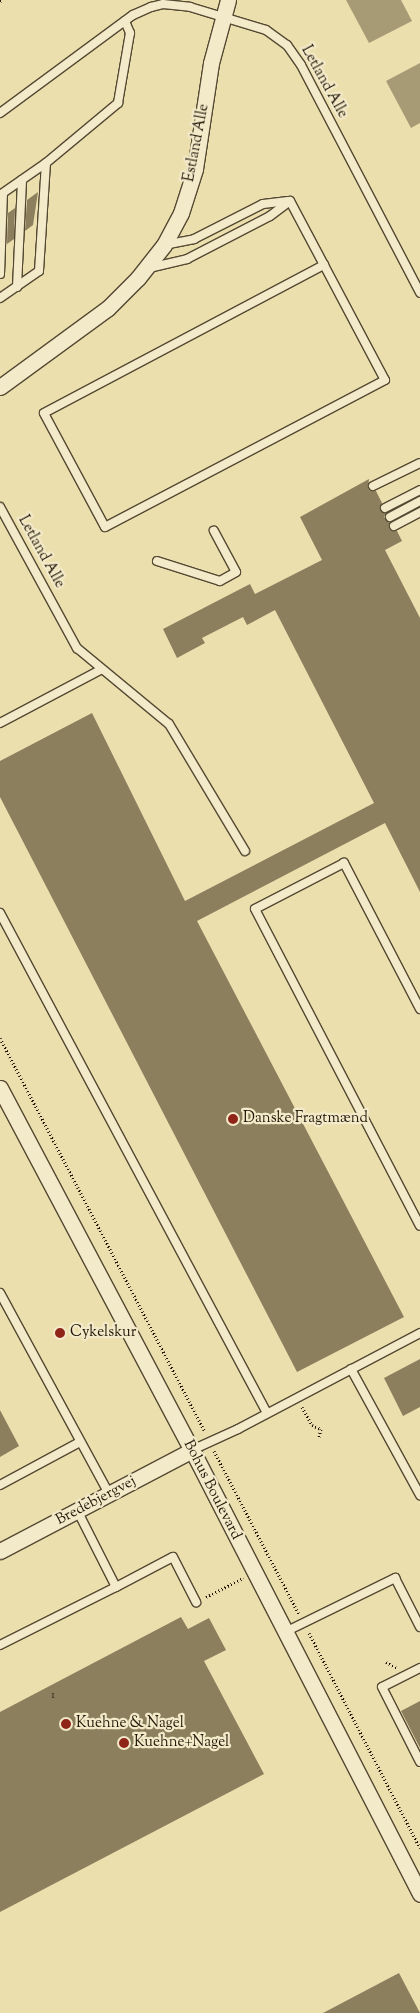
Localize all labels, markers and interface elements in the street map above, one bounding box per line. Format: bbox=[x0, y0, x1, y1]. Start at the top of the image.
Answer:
street label: Letland Alle bbox=[297, 43, 351, 121]
street label: Estland Alle bbox=[181, 103, 213, 183]
street label: Letland Alle bbox=[14, 513, 68, 591]
place label: Danske Fragtmænd bbox=[243, 1110, 368, 1128]
marker: Danske Fragtmænd bbox=[227, 1113, 239, 1125]
place label: Cykelskur bbox=[70, 1324, 136, 1342]
marker: Cykelskur bbox=[54, 1327, 66, 1339]
street label: Bohus Boulevard bbox=[179, 1437, 245, 1543]
street label: Bredebjergvej bbox=[53, 1472, 139, 1530]
house number: 1 bbox=[51, 1689, 55, 1703]
place label: Kuehne & Nagel bbox=[76, 1715, 184, 1733]
marker: Kuehne & Nagel bbox=[60, 1718, 72, 1730]
place label: Kuehne+Nagel bbox=[134, 1734, 229, 1752]
marker: Kuehne+Nagel bbox=[118, 1737, 130, 1749]

